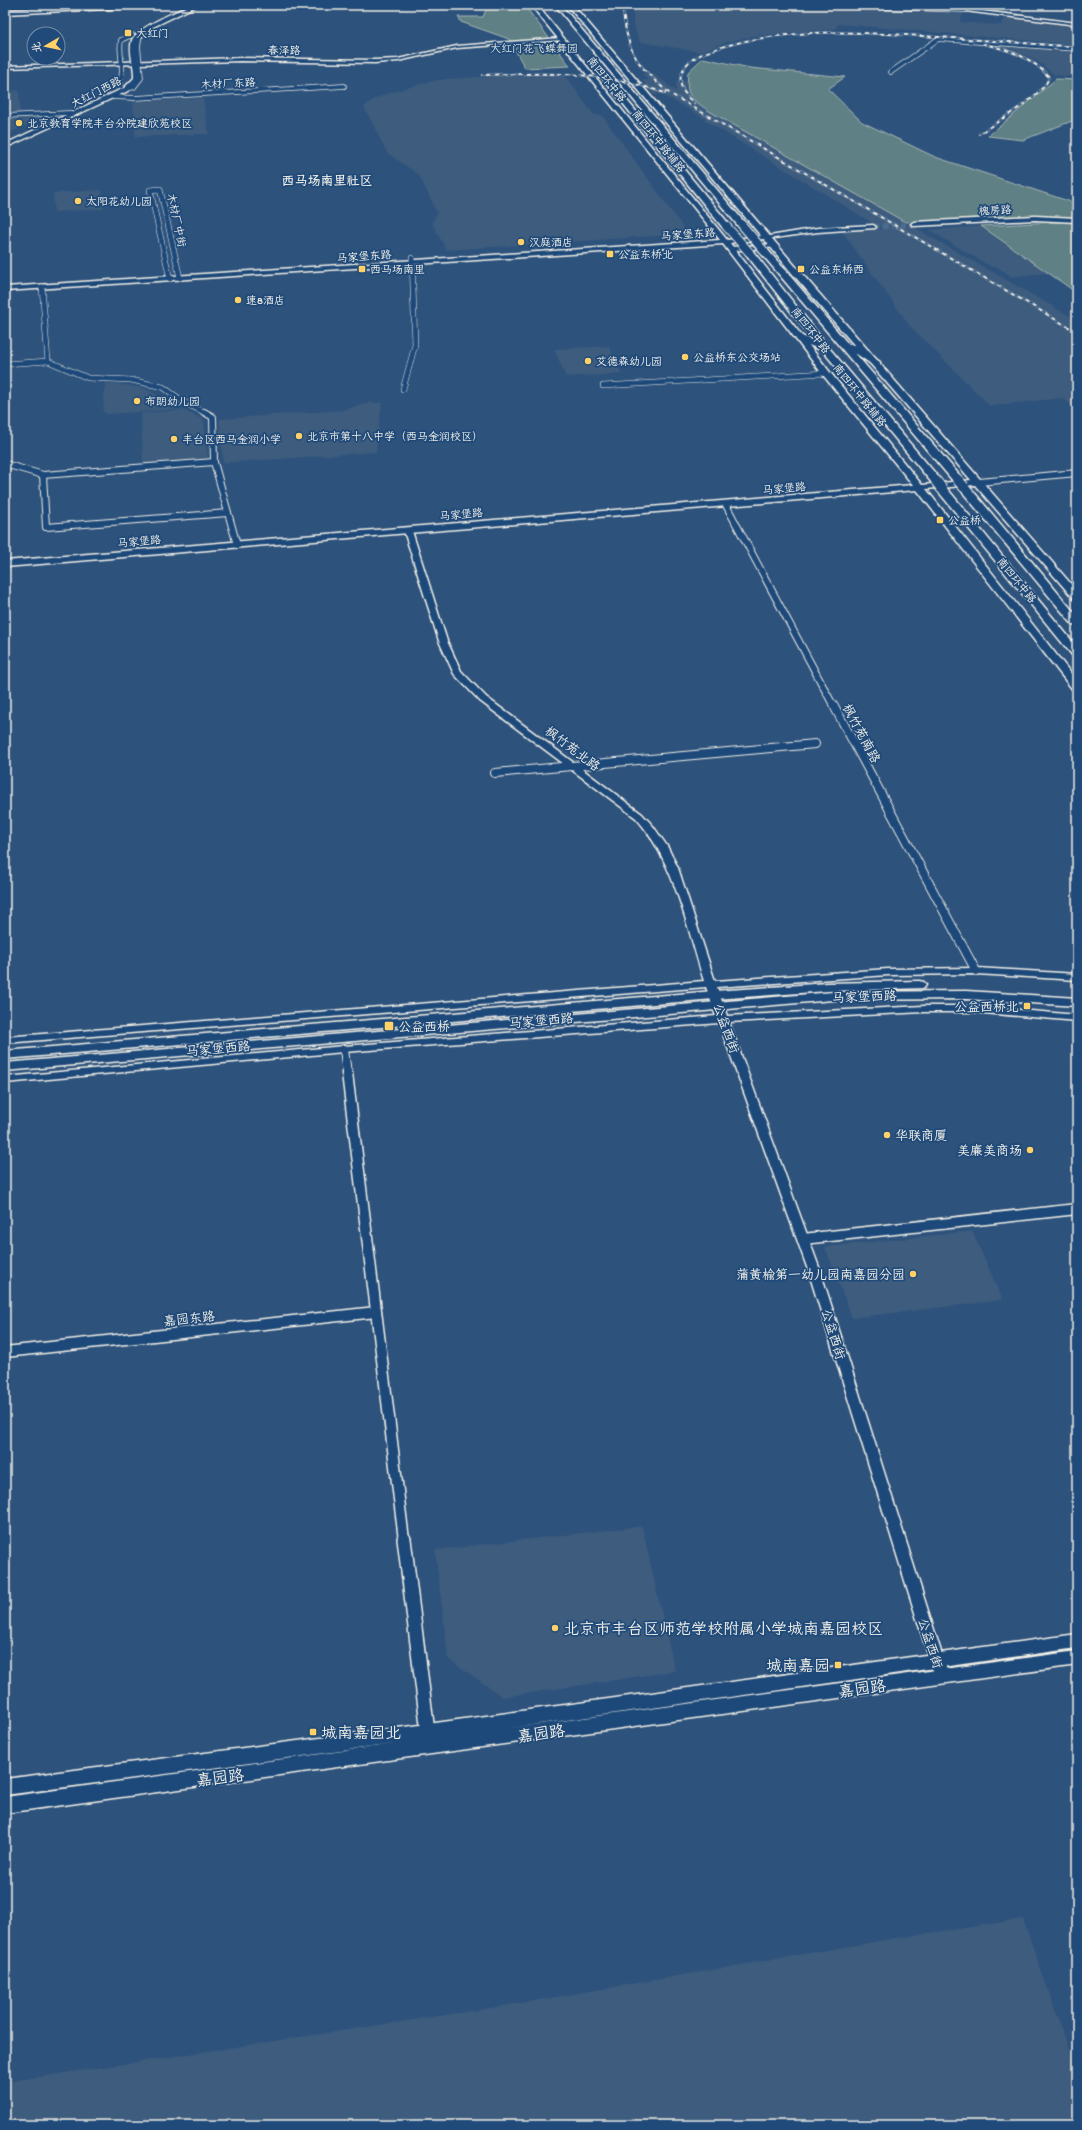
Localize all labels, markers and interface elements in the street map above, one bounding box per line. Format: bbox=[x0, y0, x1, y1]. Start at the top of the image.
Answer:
north arrow bbox=[26, 26, 66, 66]
marker: 大红门 bbox=[123, 28, 133, 38]
place label: 大红门 bbox=[136, 28, 169, 41]
text: 北 bbox=[31, 41, 45, 54]
park label: 大红门花飞蝶舞园 bbox=[490, 43, 578, 56]
street label: 春泽路 bbox=[267, 45, 301, 58]
street label: 南四环中路 bbox=[583, 54, 629, 105]
street label: 大红门西路 bbox=[69, 75, 124, 112]
street label: 木材厂东路 bbox=[200, 77, 256, 92]
street label: 南四环中路辅路 bbox=[629, 107, 688, 176]
place label: 北京教育学院丰台分院建欣苑校区 bbox=[27, 117, 192, 131]
marker: 北京教育学院丰台分院建欣苑校区 bbox=[14, 118, 24, 128]
district label: 西马场南里社区 bbox=[281, 174, 373, 190]
street label: 木材厂中街 bbox=[163, 192, 188, 250]
marker: 太阳花幼儿园 bbox=[73, 196, 83, 206]
place label: 太阳花幼儿园 bbox=[86, 196, 152, 209]
street label: 槐房路 bbox=[978, 203, 1012, 219]
street label: 马家堡东路 bbox=[660, 227, 716, 244]
marker: 汉庭酒店 bbox=[516, 237, 526, 247]
place label: 汉庭酒店 bbox=[529, 237, 573, 250]
street label: 马家堡东路 bbox=[336, 249, 392, 266]
marker: 公益东桥北 bbox=[605, 249, 615, 259]
place label: 公益东桥北 bbox=[618, 249, 673, 262]
place label: 西马场南里 bbox=[370, 263, 425, 277]
marker: 西马场南里 bbox=[357, 264, 367, 274]
marker: 公益东桥西 bbox=[796, 264, 806, 274]
place label: 公益东桥西 bbox=[809, 264, 864, 277]
place label: 速8酒店 bbox=[246, 294, 285, 308]
marker: 速8酒店 bbox=[233, 295, 243, 305]
street label: 南四环中路 bbox=[788, 305, 833, 357]
marker: 公益桥东公交场站 bbox=[680, 352, 690, 362]
place label: 公益桥东公交场站 bbox=[693, 352, 781, 365]
place label: 艾德森幼儿园 bbox=[596, 355, 662, 369]
marker: 艾德森幼儿园 bbox=[583, 356, 593, 366]
street label: 南四环中路辅路 bbox=[830, 361, 889, 430]
marker: 布朗幼儿园 bbox=[132, 396, 142, 406]
place label: 布朗幼儿园 bbox=[145, 396, 200, 409]
place label: 北京市第十八中学（西马金润校区） bbox=[307, 430, 483, 444]
marker: 北京市第十八中学（西马金润校区） bbox=[294, 431, 304, 441]
place label: 丰台区西马金润小学 bbox=[182, 433, 281, 447]
marker: 丰台区西马金润小学 bbox=[169, 434, 179, 444]
street label: 马家堡路 bbox=[762, 481, 807, 498]
street label: 马家堡路 bbox=[439, 507, 484, 524]
marker: 公益桥 bbox=[935, 515, 945, 525]
place label: 公益桥 bbox=[948, 515, 981, 528]
street label: 马家堡路 bbox=[117, 534, 162, 551]
street label: 南四环中路 bbox=[993, 555, 1039, 606]
street label: 枫竹苑南路 bbox=[838, 701, 883, 766]
street label: 枫竹苑北路 bbox=[541, 724, 603, 776]
street label: 马家堡西路 bbox=[831, 989, 897, 1007]
place label: 公益西桥北 bbox=[954, 1000, 1019, 1016]
marker: 公益西桥北 bbox=[1022, 1001, 1032, 1011]
street label: 公益西街 bbox=[709, 1002, 742, 1056]
street label: 马家堡西路 bbox=[508, 1011, 574, 1033]
marker: 公益西桥 bbox=[383, 1020, 395, 1032]
place label: 公益西桥 bbox=[398, 1020, 450, 1036]
street label: 马家堡西路 bbox=[185, 1039, 251, 1061]
place label: 华联商厦 bbox=[895, 1128, 947, 1145]
marker: 华联商厦 bbox=[882, 1130, 892, 1140]
place label: 美廉美商场 bbox=[957, 1143, 1022, 1160]
marker: 美廉美商场 bbox=[1025, 1145, 1035, 1155]
place label: 蒲黄榆第一幼儿园南嘉园分园 bbox=[736, 1267, 905, 1284]
marker: 蒲黄榆第一幼儿园南嘉园分园 bbox=[908, 1269, 918, 1279]
street label: 公益西街 bbox=[817, 1307, 847, 1362]
street label: 嘉园东路 bbox=[163, 1309, 216, 1331]
street label: 公益西街 bbox=[913, 1616, 945, 1671]
place label: 北京市丰台区师范学校附属小学城南嘉园校区 bbox=[563, 1620, 883, 1641]
marker: 北京市丰台区师范学校附属小学城南嘉园校区 bbox=[550, 1623, 560, 1633]
place label: 城南嘉园 bbox=[766, 1657, 830, 1678]
marker: 城南嘉园 bbox=[833, 1660, 843, 1670]
street label: 嘉园路 bbox=[837, 1677, 888, 1704]
street label: 嘉园路 bbox=[516, 1722, 567, 1749]
place label: 城南嘉园北 bbox=[321, 1724, 401, 1745]
marker: 城南嘉园北 bbox=[308, 1727, 318, 1737]
street label: 嘉园路 bbox=[195, 1766, 245, 1793]

